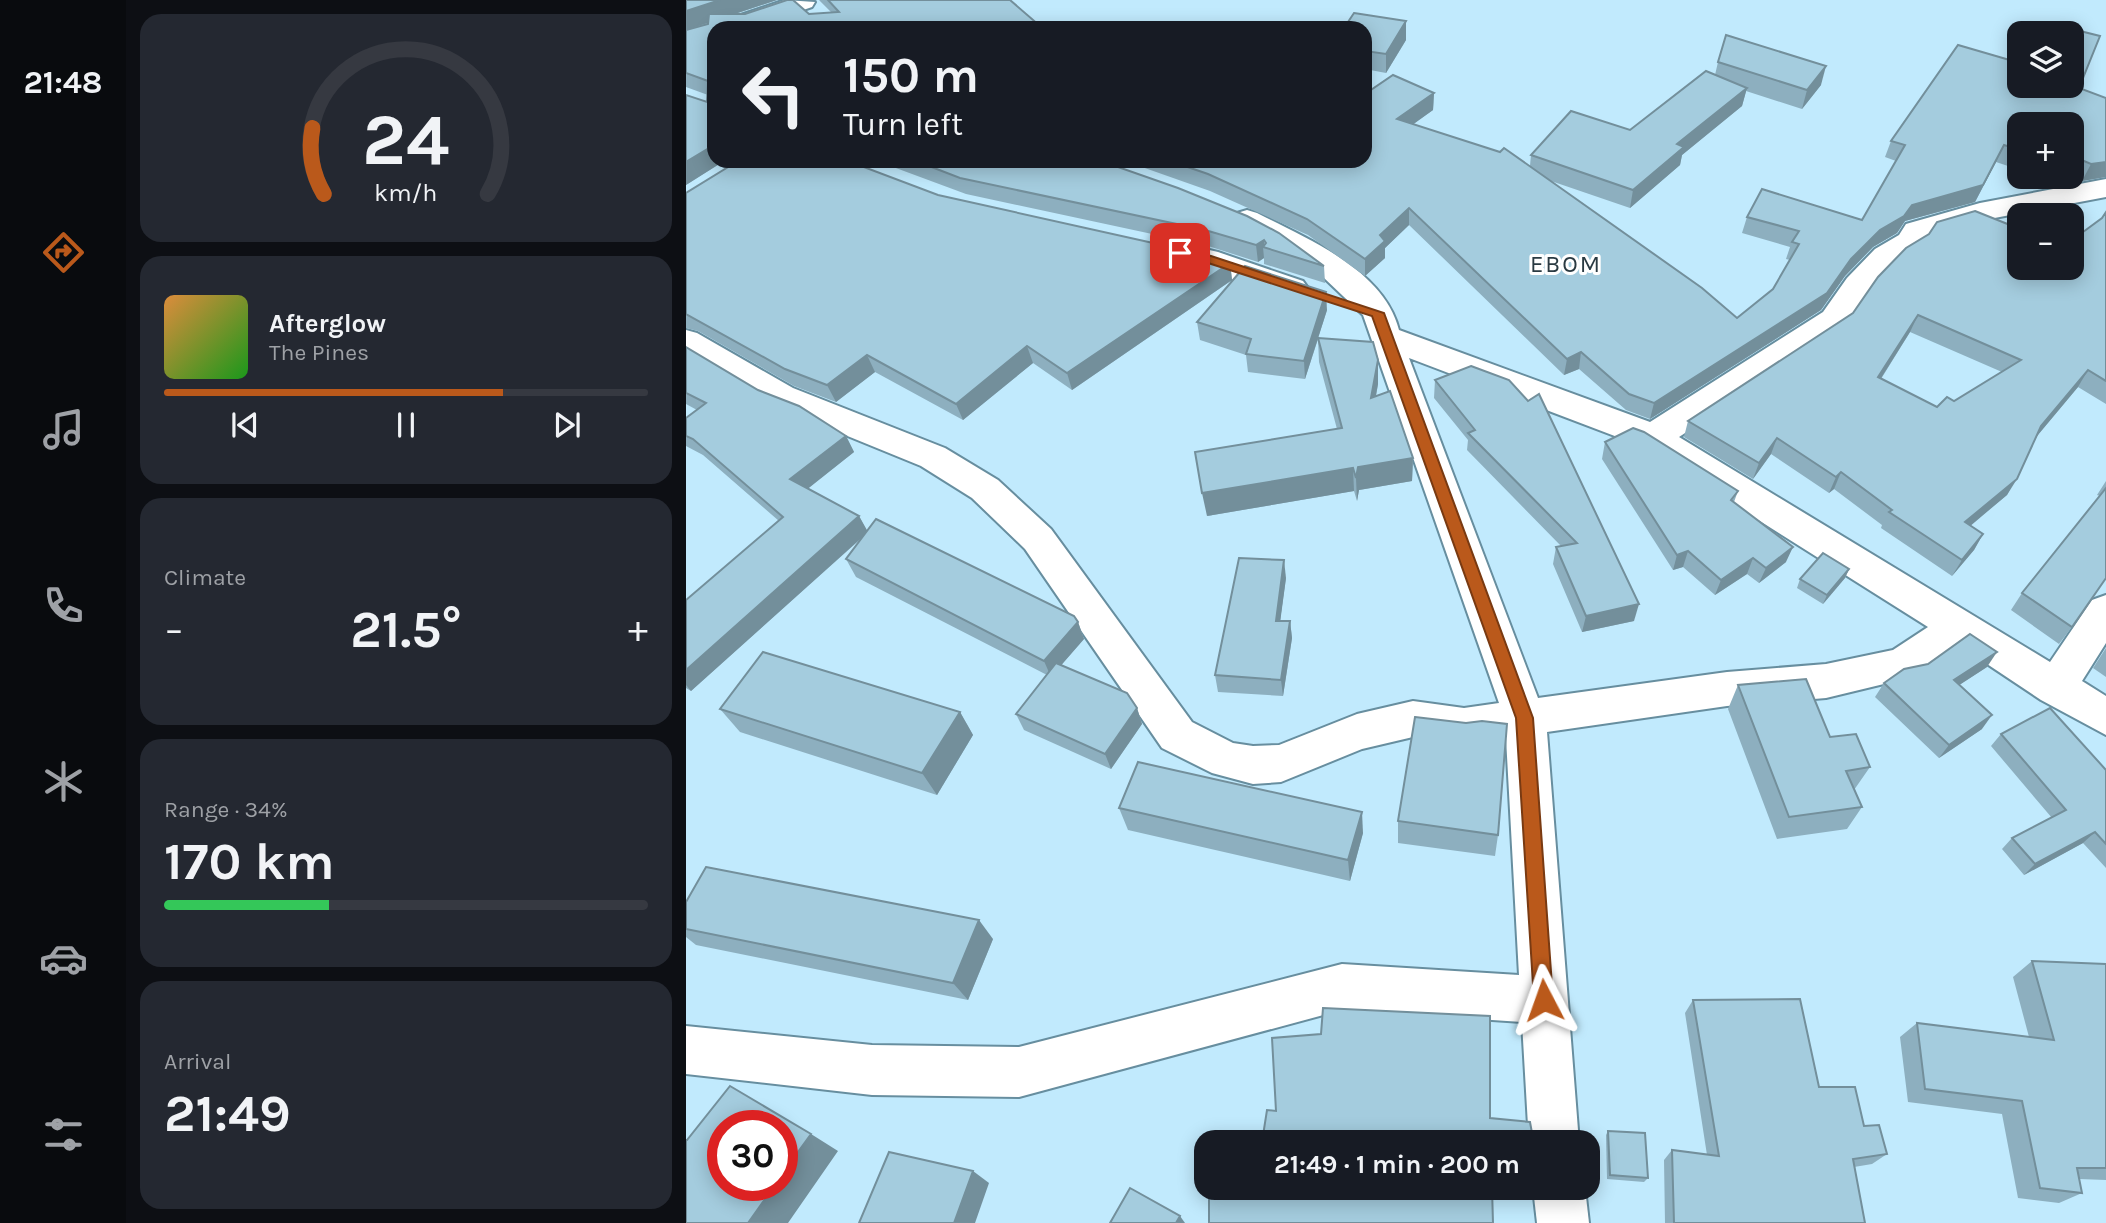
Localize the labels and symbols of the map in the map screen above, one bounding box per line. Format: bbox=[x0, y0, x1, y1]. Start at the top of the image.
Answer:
pin bbox=[1150, 223, 1210, 283]
district label: EBOM bbox=[1530, 250, 1602, 278]
position arrow bbox=[1507, 963, 1581, 1037]
speed limit sign: 30 bbox=[707, 1110, 798, 1201]

